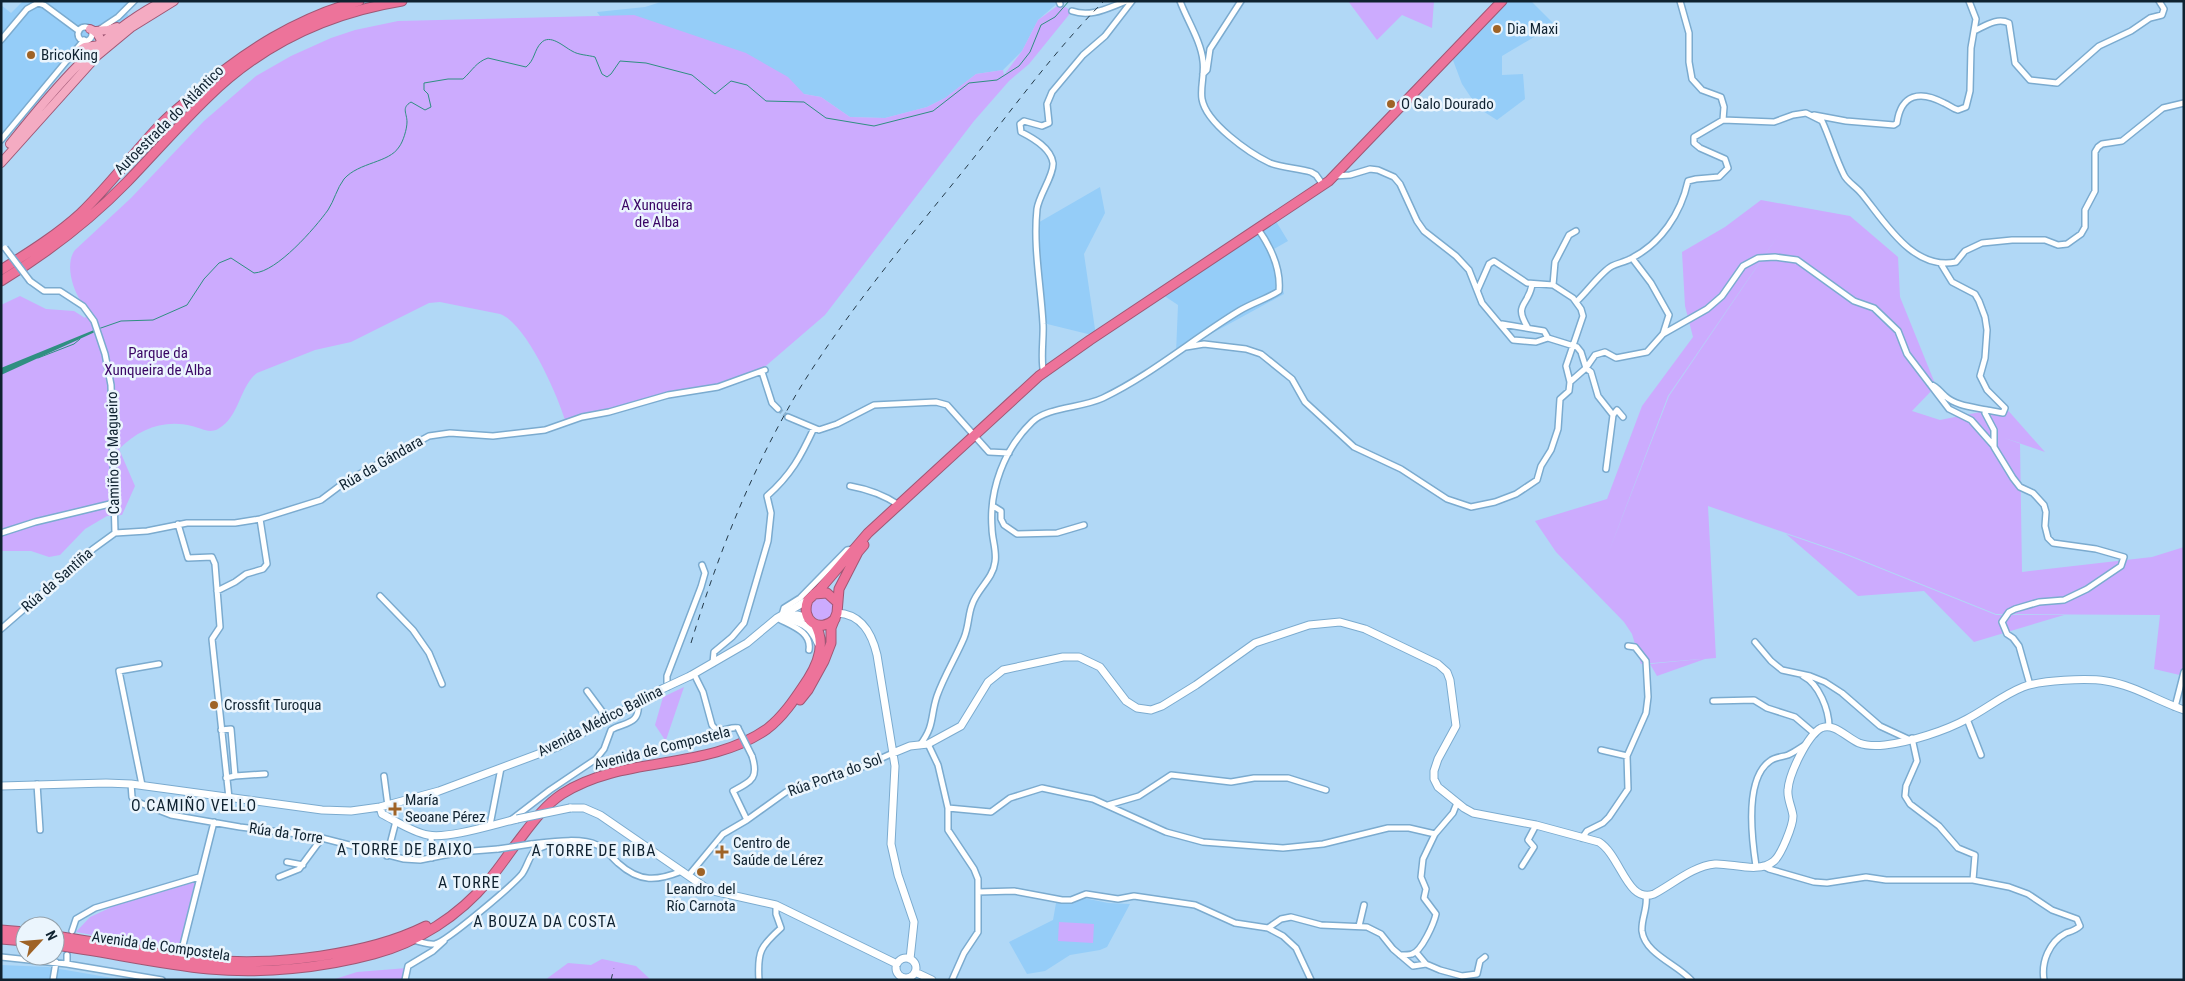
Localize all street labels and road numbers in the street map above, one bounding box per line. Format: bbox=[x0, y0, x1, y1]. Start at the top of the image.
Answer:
street label: Autoestrada do Atlántico bbox=[111, 62, 227, 178]
street label: Camiño do Magueiro bbox=[103, 392, 123, 514]
street label: Rúa da Gándara bbox=[336, 432, 426, 494]
street label: Rúa da Santiña bbox=[18, 544, 96, 616]
street label: Avenida Médico Ballina bbox=[535, 682, 665, 760]
street label: Avenida de Compostela bbox=[592, 722, 732, 774]
street label: Rúa Porta do Sol bbox=[786, 750, 884, 800]
street label: Rúa da Torre bbox=[248, 819, 324, 847]
street label: Avenida de Compostela bbox=[91, 927, 231, 965]

